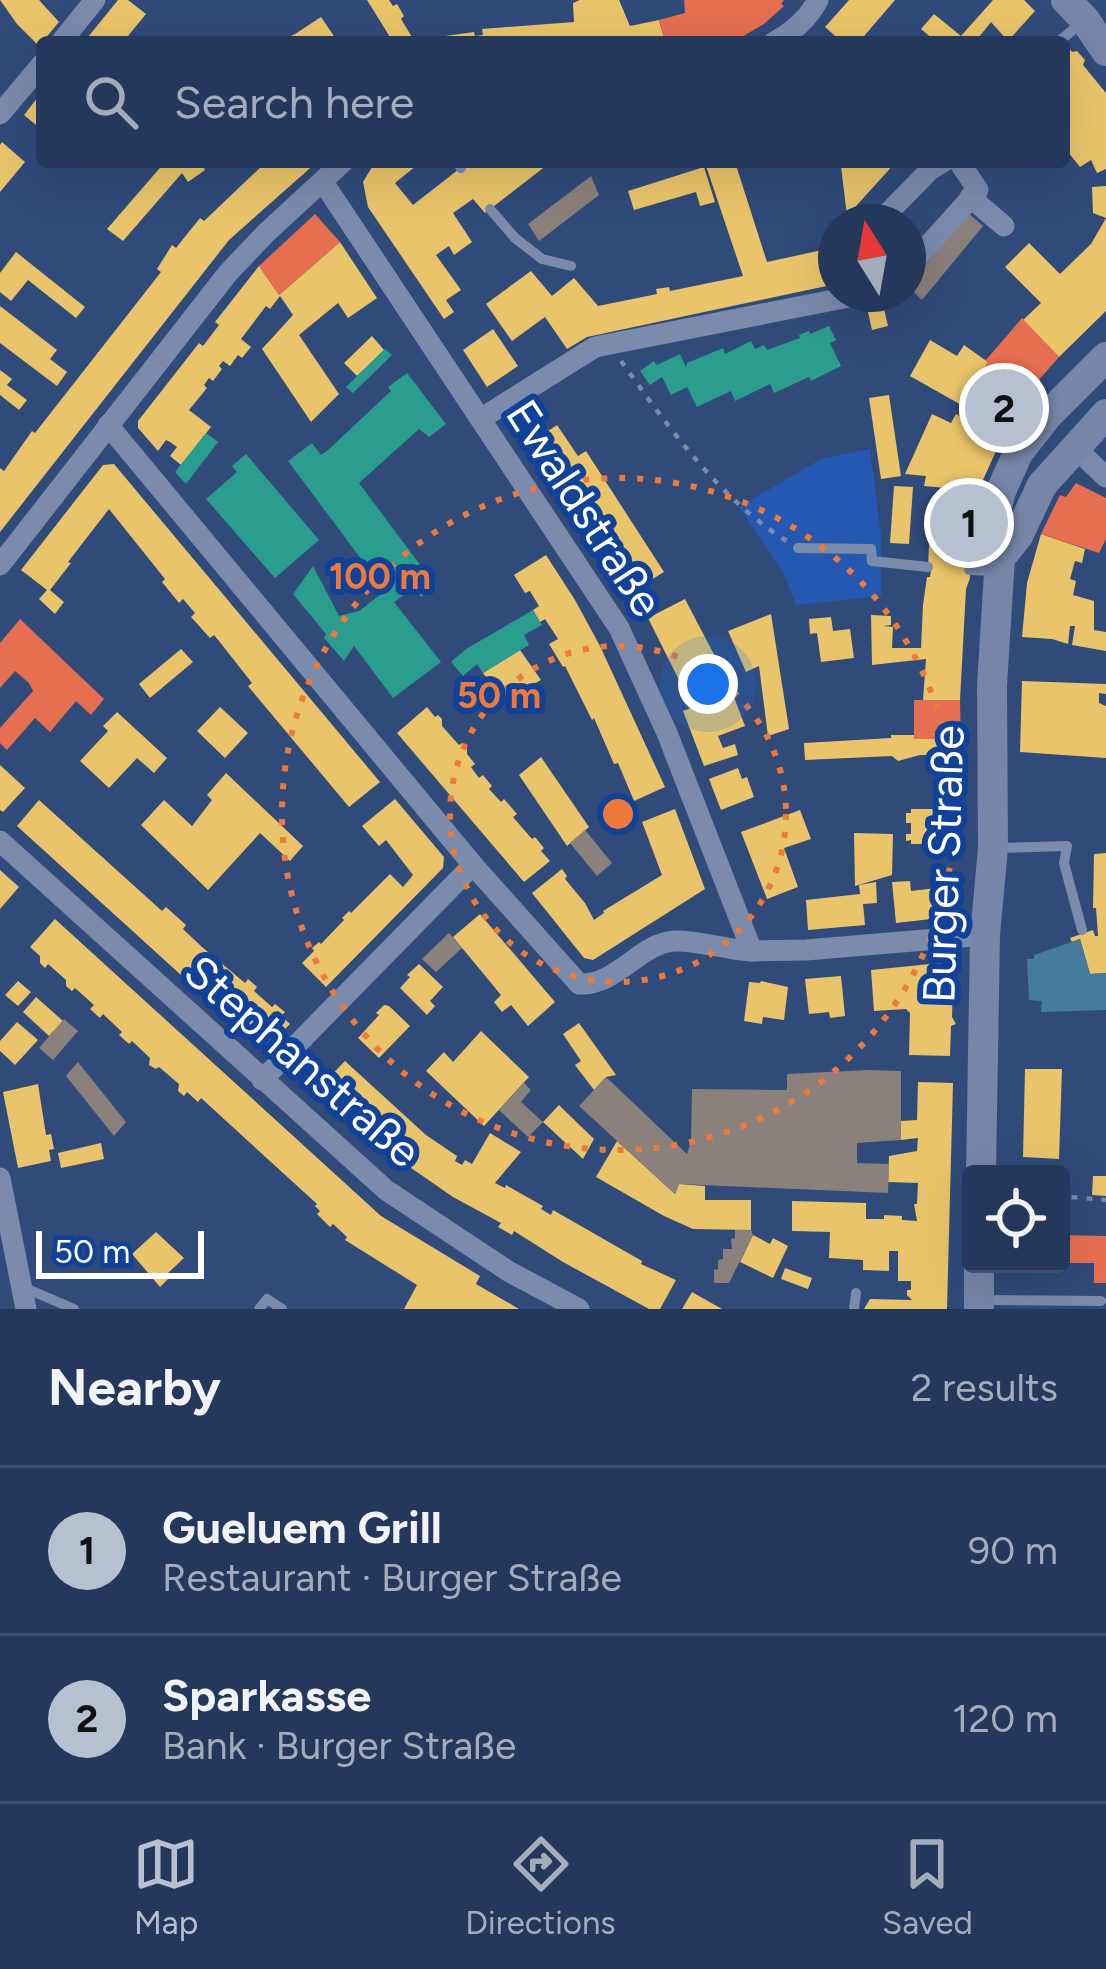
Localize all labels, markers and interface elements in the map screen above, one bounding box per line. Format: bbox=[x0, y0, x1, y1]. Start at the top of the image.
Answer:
search box bbox=[36, 36, 1070, 168]
icon: search bbox=[78, 69, 144, 135]
text: Search here bbox=[174, 75, 414, 129]
north arrow bbox=[818, 204, 926, 312]
pin: 2 bbox=[965, 363, 1043, 453]
street label: Ewaldstraße bbox=[495, 390, 675, 626]
pin: 1 bbox=[930, 478, 1008, 568]
text: 100 m bbox=[329, 555, 431, 598]
your location bbox=[678, 654, 738, 714]
text: 50 m bbox=[457, 674, 541, 717]
street label: Burger Straße bbox=[911, 724, 975, 1004]
centre of rings bbox=[597, 793, 639, 835]
street label: Stephanstraße bbox=[174, 944, 432, 1178]
map controls bbox=[962, 1165, 1070, 1273]
button: locate bbox=[962, 1165, 1070, 1273]
scale bar bbox=[36, 1225, 204, 1278]
text: 50 m bbox=[54, 1232, 130, 1271]
text: Nearby bbox=[48, 1357, 221, 1418]
text: 2 results bbox=[911, 1364, 1058, 1411]
text: Gueluem Grill bbox=[162, 1500, 442, 1554]
text: 1 bbox=[79, 1527, 95, 1574]
text: 90 m bbox=[968, 1527, 1058, 1574]
text: Restaurant · Burger Straße bbox=[162, 1554, 622, 1601]
text: Sparkasse bbox=[162, 1668, 371, 1722]
text: 2 bbox=[76, 1695, 98, 1742]
text: 120 m bbox=[952, 1695, 1058, 1742]
text: Bank · Burger Straße bbox=[162, 1722, 516, 1769]
tab: Map bbox=[133, 1831, 199, 1942]
tab: Directions bbox=[465, 1831, 616, 1942]
tab: Saved bbox=[882, 1831, 973, 1942]

